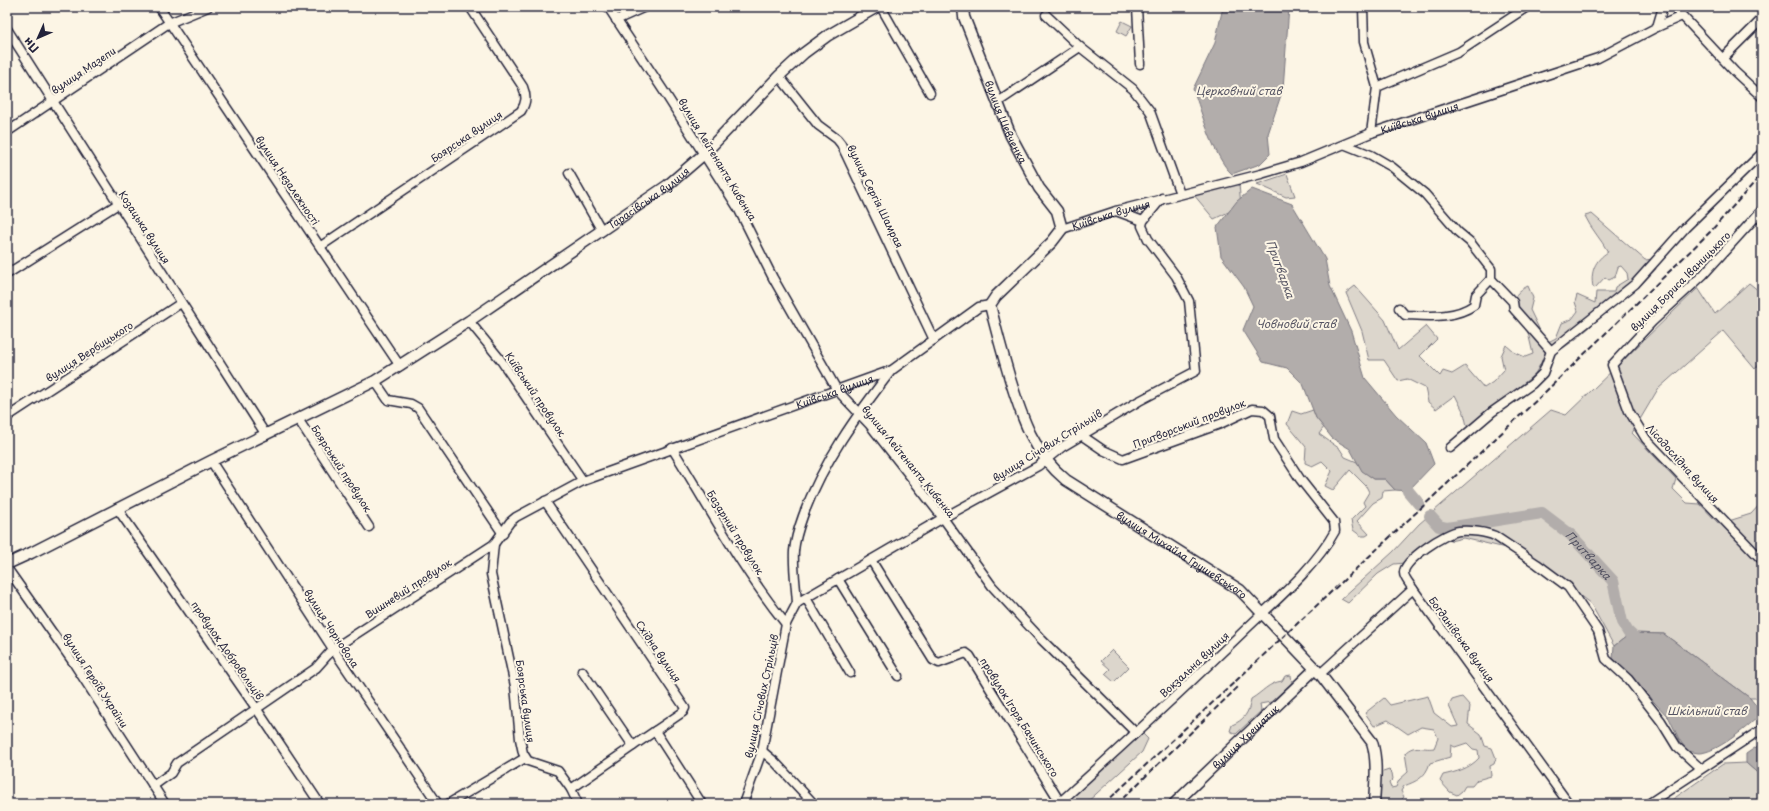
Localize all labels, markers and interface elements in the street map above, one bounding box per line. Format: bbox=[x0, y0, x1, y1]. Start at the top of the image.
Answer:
north arrow bbox=[18, 18, 58, 58]
text: Пн bbox=[19, 34, 42, 57]
street label: вулиця Мазепи bbox=[48, 43, 118, 97]
street label: вулиця Шевченка bbox=[982, 78, 1032, 166]
water label: Церковний став bbox=[1196, 82, 1284, 99]
street label: вулиця Лейтенанта Кибенка bbox=[675, 95, 761, 224]
street label: Київська вулиця bbox=[1378, 97, 1460, 137]
street label: Боярська вулиця bbox=[427, 106, 505, 166]
street label: вулиця Незалежності bbox=[252, 132, 324, 228]
street label: вулиця Сергія Шамрая bbox=[844, 142, 908, 250]
street label: Тарасівська вулиця bbox=[604, 163, 692, 232]
street label: Козацька вулиця bbox=[116, 187, 174, 267]
street label: Київська вулиця bbox=[1070, 195, 1151, 233]
street label: вулиця Бориса Іваницького bbox=[1627, 227, 1734, 334]
water label: Притварка bbox=[1263, 237, 1300, 302]
water label: Човновий став bbox=[1256, 315, 1337, 332]
street label: вулиця Вербицького bbox=[42, 317, 136, 385]
street label: Київський провулок bbox=[501, 349, 570, 440]
street label: Київська вулиця bbox=[794, 370, 875, 412]
street label: Притворський провулок bbox=[1131, 395, 1248, 452]
street label: вулиця Лейтенанта Кибенка bbox=[859, 402, 960, 521]
street label: вулиця Січових Стрільців bbox=[989, 405, 1105, 485]
street label: Лісодослідна вулиця bbox=[1643, 420, 1723, 506]
street label: Боярський провулок bbox=[307, 421, 376, 515]
street label: Базарний провулок bbox=[703, 487, 768, 578]
street label: вулиця Михайла Грушевського bbox=[1114, 507, 1252, 602]
water label: Притварка bbox=[1562, 526, 1617, 584]
street label: Вишневий провулок bbox=[362, 554, 455, 622]
street label: вулиця Чорновола bbox=[301, 586, 364, 671]
street label: Богданівська вулиця bbox=[1426, 593, 1498, 685]
street label: провулок Добровольців bbox=[187, 598, 268, 703]
street label: Східна вулиця bbox=[633, 617, 685, 685]
street label: Вокзальна вулиця bbox=[1156, 628, 1232, 700]
street label: вулиця Героїв України bbox=[60, 630, 132, 730]
street label: вулиця Січових Стрільців bbox=[741, 632, 782, 759]
street label: провулок Ігоря Бачинського bbox=[976, 654, 1063, 780]
street label: Боярська вулиця bbox=[513, 659, 539, 743]
street label: вулиця Хрещатик bbox=[1208, 701, 1282, 772]
water label: Шкільний став bbox=[1667, 702, 1748, 719]

